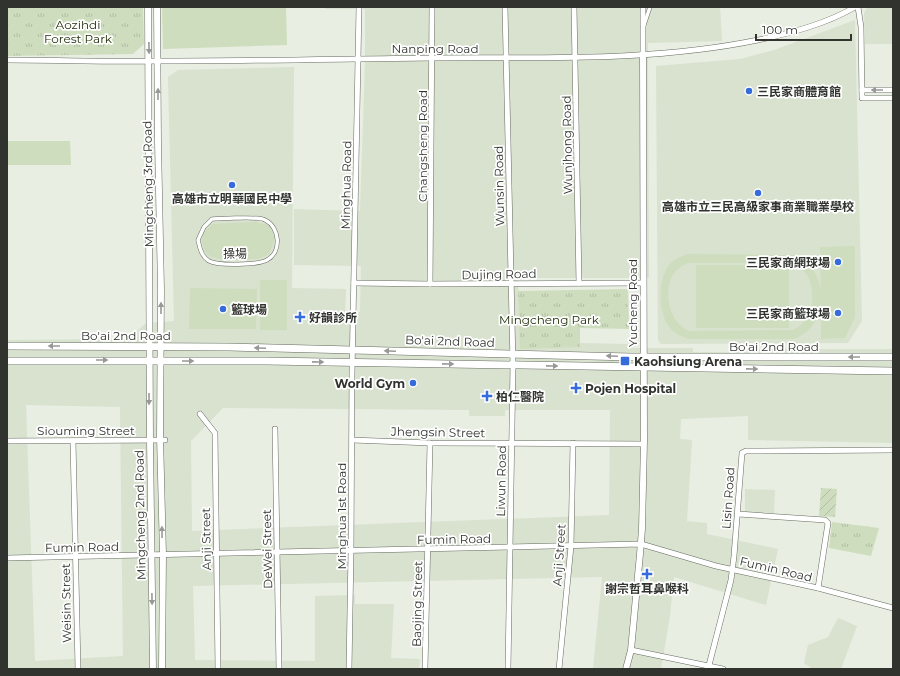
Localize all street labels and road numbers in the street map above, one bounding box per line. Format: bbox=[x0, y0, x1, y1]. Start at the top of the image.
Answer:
street label: Nanping Road bbox=[391, 41, 479, 56]
street label: Changsheng Road bbox=[415, 90, 430, 202]
street label: Wunjhong Road bbox=[559, 95, 575, 195]
street label: Mingcheng 3rd Road bbox=[139, 121, 157, 247]
street label: Minghua Road bbox=[338, 140, 354, 230]
street label: Wunsin Road bbox=[491, 145, 507, 227]
street label: 操場 bbox=[223, 246, 247, 261]
street label: Yucheng Road bbox=[625, 259, 640, 347]
street label: Dujing Road bbox=[461, 266, 537, 282]
street label: Bo'ai 2nd Road bbox=[81, 328, 171, 343]
street label: Bo'ai 2nd Road bbox=[405, 332, 495, 350]
street label: Bo'ai 2nd Road bbox=[729, 339, 819, 354]
street label: Siouming Street bbox=[37, 423, 135, 438]
street label: Jhengsin Street bbox=[390, 424, 485, 440]
street label: Liwun Road bbox=[493, 445, 509, 517]
street label: Mingcheng 2nd Road bbox=[131, 450, 149, 580]
street label: Minghua 1st Road bbox=[334, 463, 349, 570]
street label: Lisin Road bbox=[718, 467, 738, 529]
street label: Anji Street bbox=[198, 507, 214, 570]
street label: DeWei Street bbox=[259, 509, 275, 589]
street label: Anji Street bbox=[549, 523, 569, 587]
street label: Fumin Road bbox=[417, 531, 491, 547]
street label: Fumin Road bbox=[45, 539, 119, 555]
street label: Fumin Road bbox=[738, 553, 814, 585]
street label: Baojing Street bbox=[409, 561, 425, 647]
street label: Weisin Street bbox=[58, 563, 74, 643]

